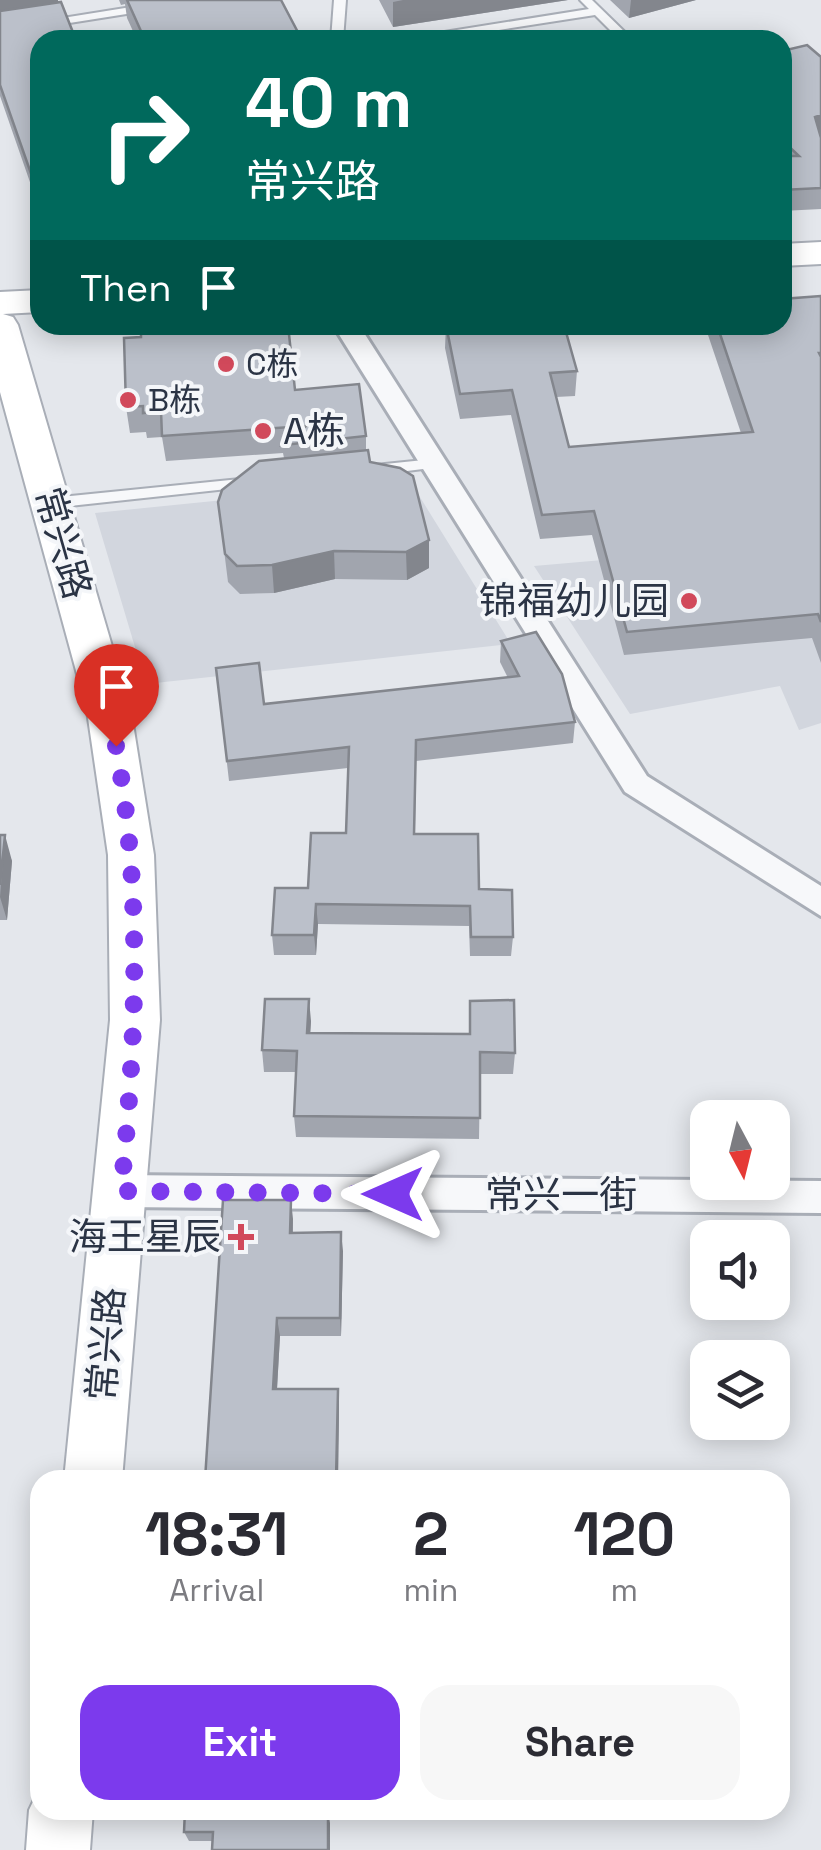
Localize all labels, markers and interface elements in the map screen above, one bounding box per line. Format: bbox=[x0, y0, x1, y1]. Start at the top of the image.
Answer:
text: 40 m bbox=[245, 58, 412, 147]
icon: right bbox=[80, 70, 210, 200]
text: 常兴路 bbox=[245, 153, 380, 210]
icon: arrive bbox=[191, 260, 246, 315]
text: Then bbox=[80, 264, 171, 312]
place label: C栋 bbox=[246, 344, 299, 384]
marker: C栋 bbox=[215, 353, 237, 375]
place label: B栋 bbox=[148, 380, 201, 420]
marker: B栋 bbox=[117, 389, 139, 411]
place label: A栋 bbox=[283, 407, 345, 455]
marker: A栋 bbox=[252, 420, 274, 442]
street label: 常兴路 bbox=[24, 482, 102, 604]
place label: 锦福幼儿园 bbox=[479, 577, 669, 625]
marker: 锦福幼儿园 bbox=[678, 590, 700, 612]
pin bbox=[74, 644, 159, 747]
icon: arrive bbox=[89, 659, 144, 714]
north arrow bbox=[690, 1100, 790, 1200]
map controls bbox=[690, 1100, 790, 1440]
position arrow bbox=[341, 1142, 445, 1246]
street label: 常兴一街 bbox=[485, 1171, 637, 1219]
place label: 海王星辰 bbox=[69, 1213, 221, 1261]
button: sound bbox=[690, 1220, 790, 1320]
marker: 海王星辰 bbox=[230, 1226, 252, 1248]
street label: 常兴路 bbox=[77, 1285, 135, 1403]
button: layers bbox=[690, 1340, 790, 1440]
text: 18:31 bbox=[145, 1496, 288, 1573]
text: 2 bbox=[413, 1496, 449, 1573]
text: 120 bbox=[573, 1496, 675, 1573]
text: Arrival bbox=[169, 1570, 264, 1610]
text: min bbox=[403, 1570, 458, 1610]
text: m bbox=[610, 1570, 638, 1610]
button: Exit bbox=[80, 1685, 400, 1800]
button: Share bbox=[420, 1685, 740, 1800]

